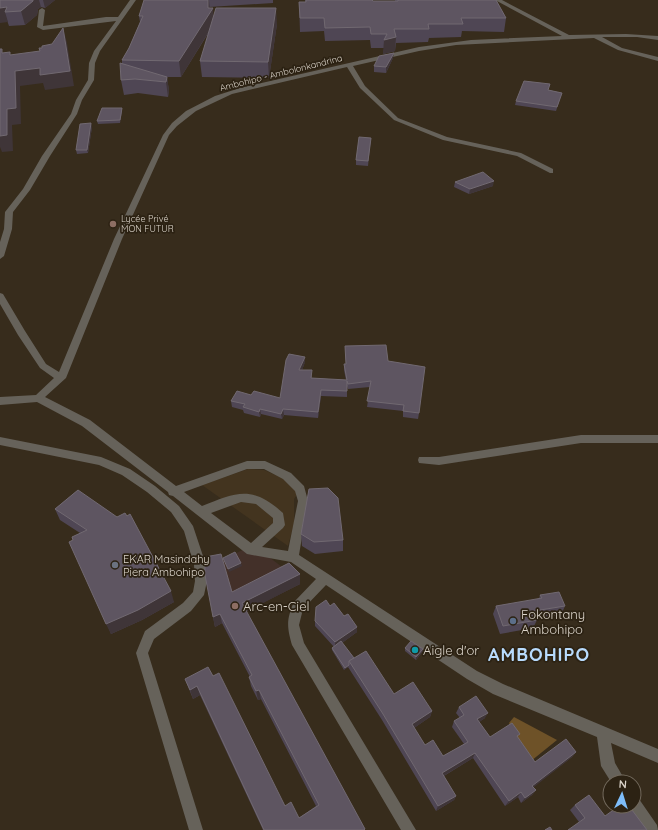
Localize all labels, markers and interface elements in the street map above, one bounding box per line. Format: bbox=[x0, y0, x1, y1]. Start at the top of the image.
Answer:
street label: Ambohipo - Ambolonkandrina bbox=[219, 52, 343, 93]
place label: Lycée Privé MON FUTUR bbox=[121, 213, 174, 234]
marker: Lycée Privé MON FUTUR bbox=[108, 219, 118, 229]
place label: EKAR Masindahy Piera Ambohipo bbox=[123, 552, 210, 579]
marker: EKAR Masindahy Piera Ambohipo bbox=[110, 560, 120, 570]
place label: Arc-en-Ciel bbox=[243, 598, 309, 614]
marker: Arc-en-Ciel bbox=[230, 601, 240, 611]
place label: Fokontany Ambohipo bbox=[521, 606, 585, 637]
marker: Fokontany Ambohipo bbox=[508, 616, 518, 626]
place label: Aigle d'or bbox=[423, 642, 479, 658]
district label: AMBOHIPO bbox=[488, 643, 590, 666]
marker: Aigle d'or bbox=[410, 645, 420, 655]
north arrow bbox=[602, 774, 642, 814]
text: N bbox=[618, 777, 627, 791]

